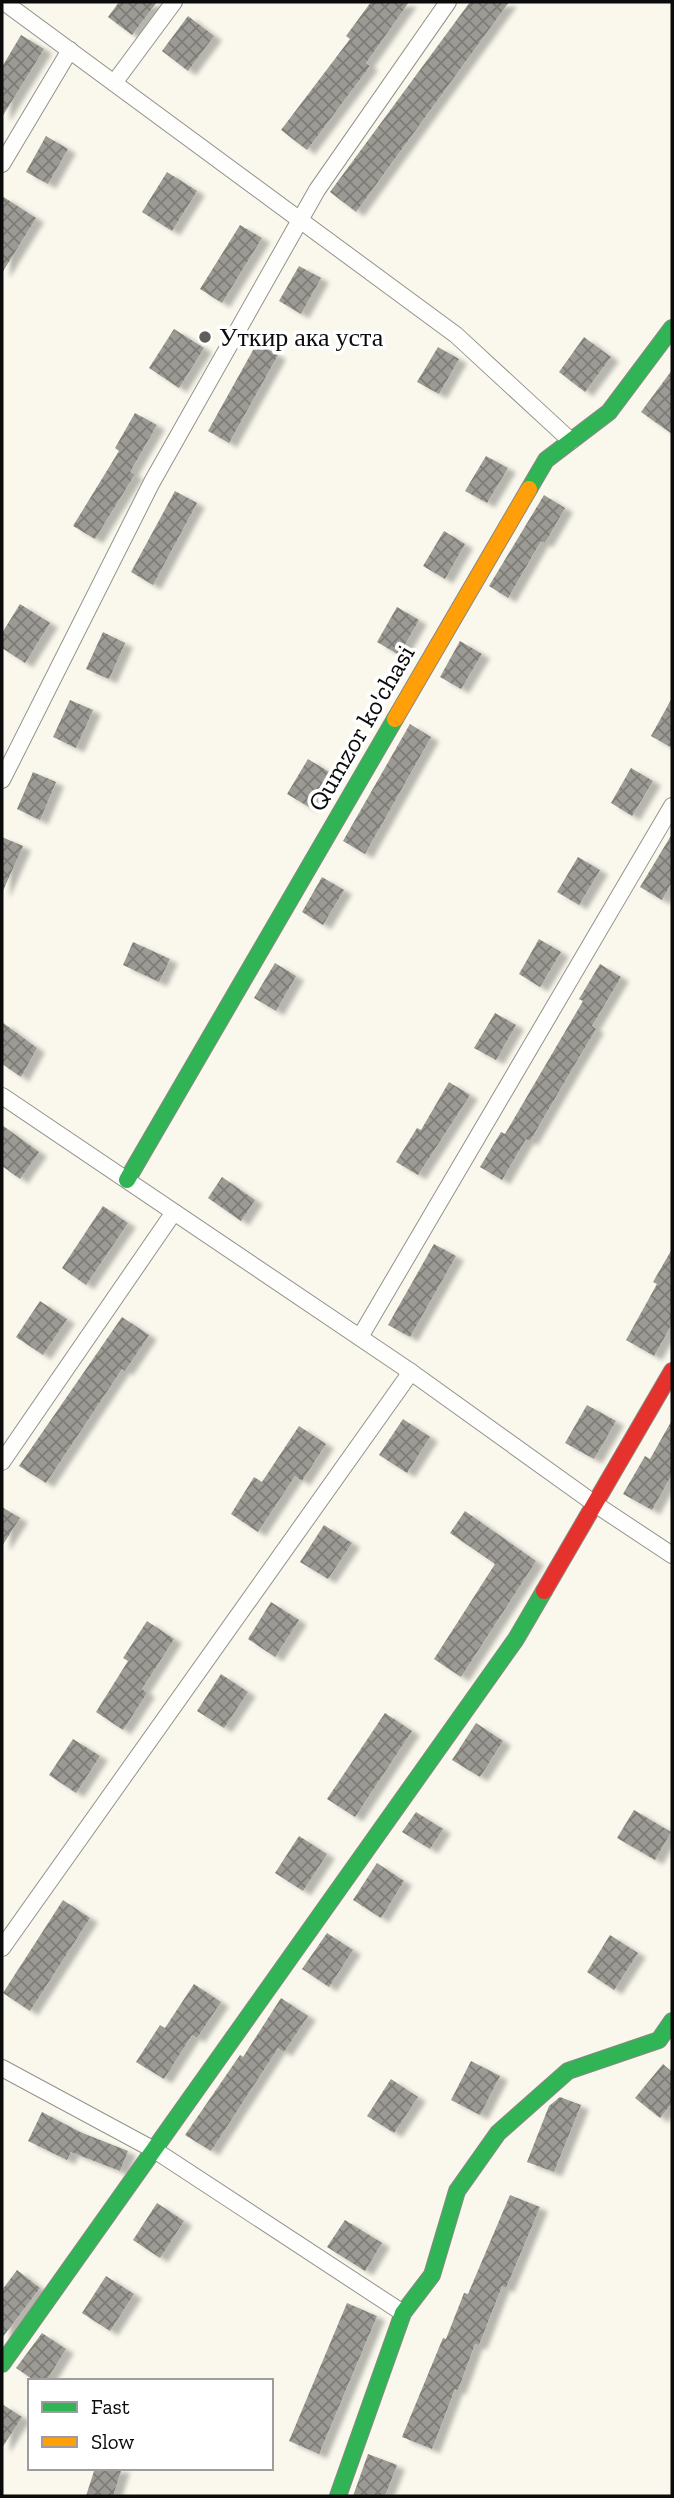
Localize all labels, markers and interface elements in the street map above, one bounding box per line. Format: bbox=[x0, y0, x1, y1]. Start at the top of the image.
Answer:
place label: Уткир ака уста bbox=[219, 321, 384, 353]
marker: Уткир ака уста bbox=[197, 329, 213, 345]
street label: Qumzor ko'chasi bbox=[300, 639, 422, 817]
legend bbox=[28, 2379, 273, 2470]
text: Fast bbox=[91, 2394, 130, 2419]
text: Slow bbox=[91, 2429, 134, 2454]

